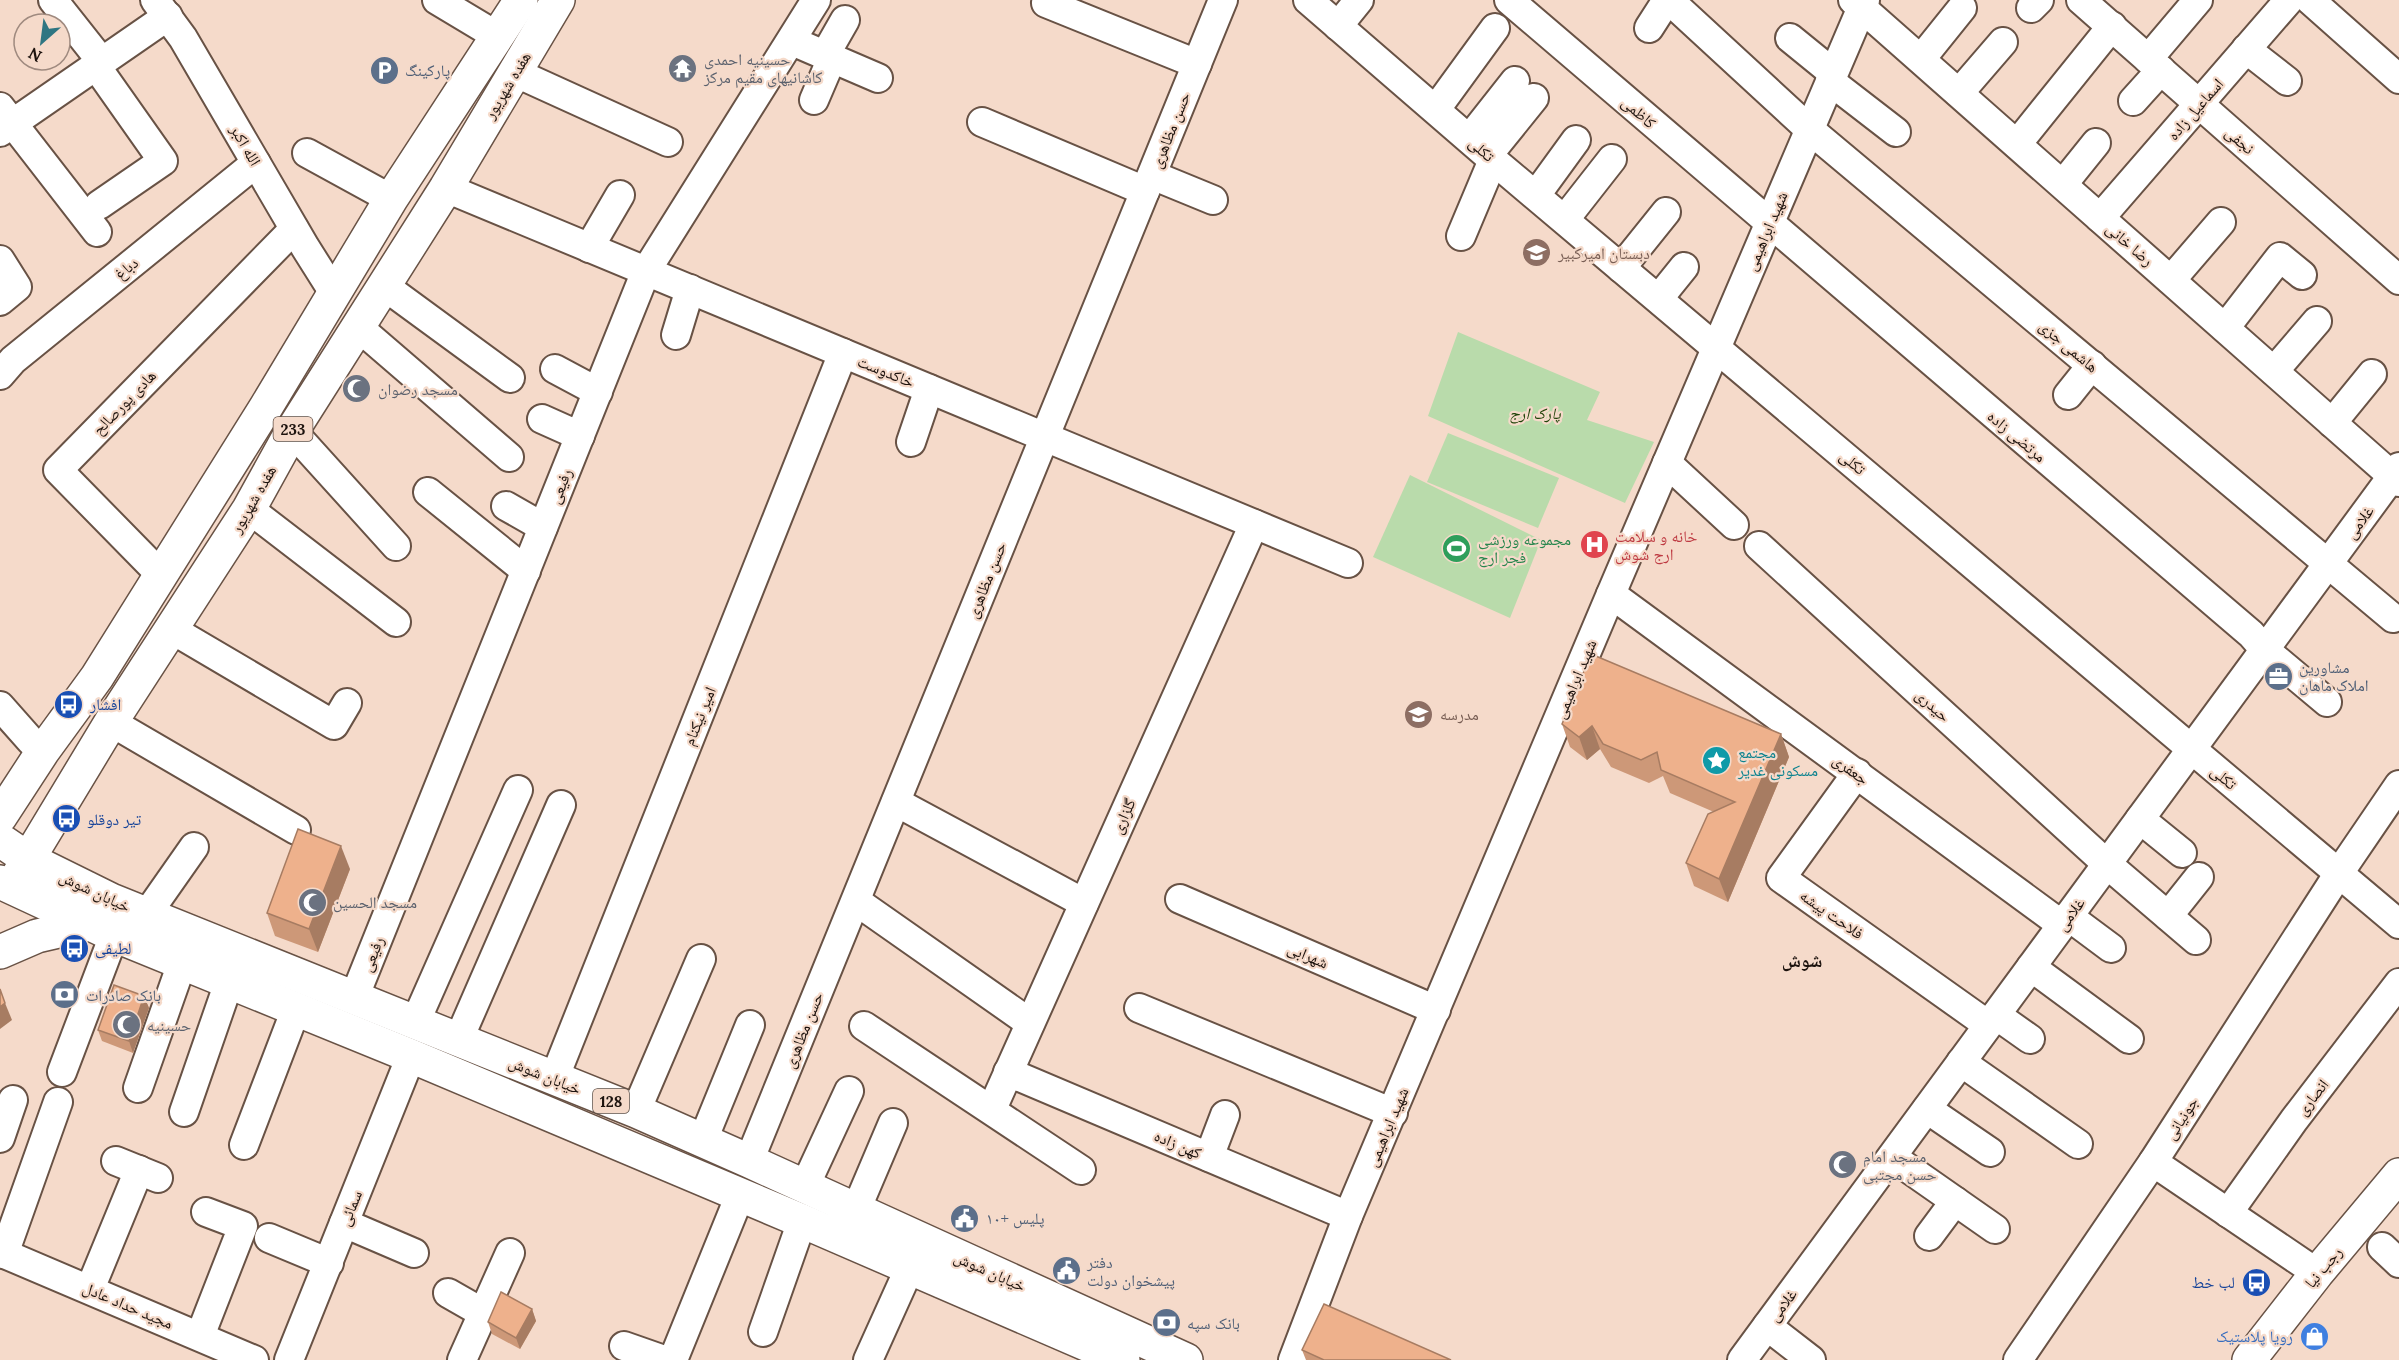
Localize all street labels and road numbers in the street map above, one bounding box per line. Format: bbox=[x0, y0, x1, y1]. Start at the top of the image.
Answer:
street label: هفده شهریور bbox=[479, 48, 535, 123]
street label: اسماعیل زاده bbox=[2163, 74, 2228, 145]
street label: حسن مظاهری bbox=[1146, 89, 1195, 171]
street label: کاظمی bbox=[1617, 92, 1660, 133]
street label: الله اکبر bbox=[226, 120, 266, 169]
street label: نجفی bbox=[2221, 122, 2259, 159]
street label: تکلی bbox=[1464, 132, 1499, 167]
street label: شهید ابراهیمی bbox=[1740, 188, 1793, 274]
street label: رضا خانی bbox=[2101, 218, 2158, 271]
street label: دباغ bbox=[110, 252, 143, 284]
street label: هاشمی جزی bbox=[2035, 316, 2103, 377]
street label: خاکدوست bbox=[855, 351, 917, 391]
street label: هادی پورصالح bbox=[88, 365, 161, 439]
street label: مرتضی زاده bbox=[1983, 406, 2050, 467]
road number: 233 bbox=[274, 417, 312, 441]
street label: تکلی bbox=[1835, 445, 1870, 480]
street label: هفده شهریور bbox=[225, 462, 280, 537]
street label: رفیعی bbox=[544, 465, 577, 507]
street label: غلامی bbox=[2340, 502, 2379, 543]
street label: حسن مظاهری bbox=[962, 539, 1011, 621]
street label: شهید ابراهیمی bbox=[1549, 636, 1602, 722]
street label: امیر نیکنام bbox=[678, 684, 721, 749]
street label: حیدری bbox=[1911, 684, 1954, 726]
street label: جعفری bbox=[1829, 749, 1873, 789]
street label: تکلی bbox=[2206, 760, 2241, 795]
street label: گلزاری bbox=[1106, 795, 1141, 837]
street label: خیابان شوش bbox=[56, 866, 134, 917]
street label: فلاحت پیشه bbox=[1796, 885, 1868, 943]
street label: غلامی bbox=[2051, 894, 2090, 935]
street label: رفیعی bbox=[356, 933, 389, 975]
street label: شهرابی bbox=[1284, 938, 1331, 973]
street label: حسن مظاهری bbox=[779, 989, 828, 1071]
street label: خیابان شوش bbox=[506, 1051, 584, 1099]
street label: انصاری bbox=[2292, 1075, 2333, 1120]
street label: شهید ابراهیمی bbox=[1361, 1084, 1414, 1170]
road number: 128 bbox=[593, 1089, 629, 1113]
street label: جونیانی bbox=[2160, 1093, 2203, 1144]
street label: کهن زاده bbox=[1151, 1125, 1205, 1164]
street label: سمائی bbox=[334, 1187, 367, 1229]
street label: رجب نیا bbox=[2300, 1242, 2346, 1292]
street label: خیابان شوش bbox=[951, 1246, 1029, 1297]
street label: مجید حداد عادل bbox=[79, 1277, 176, 1334]
street label: غلامی bbox=[1763, 1285, 1802, 1326]

